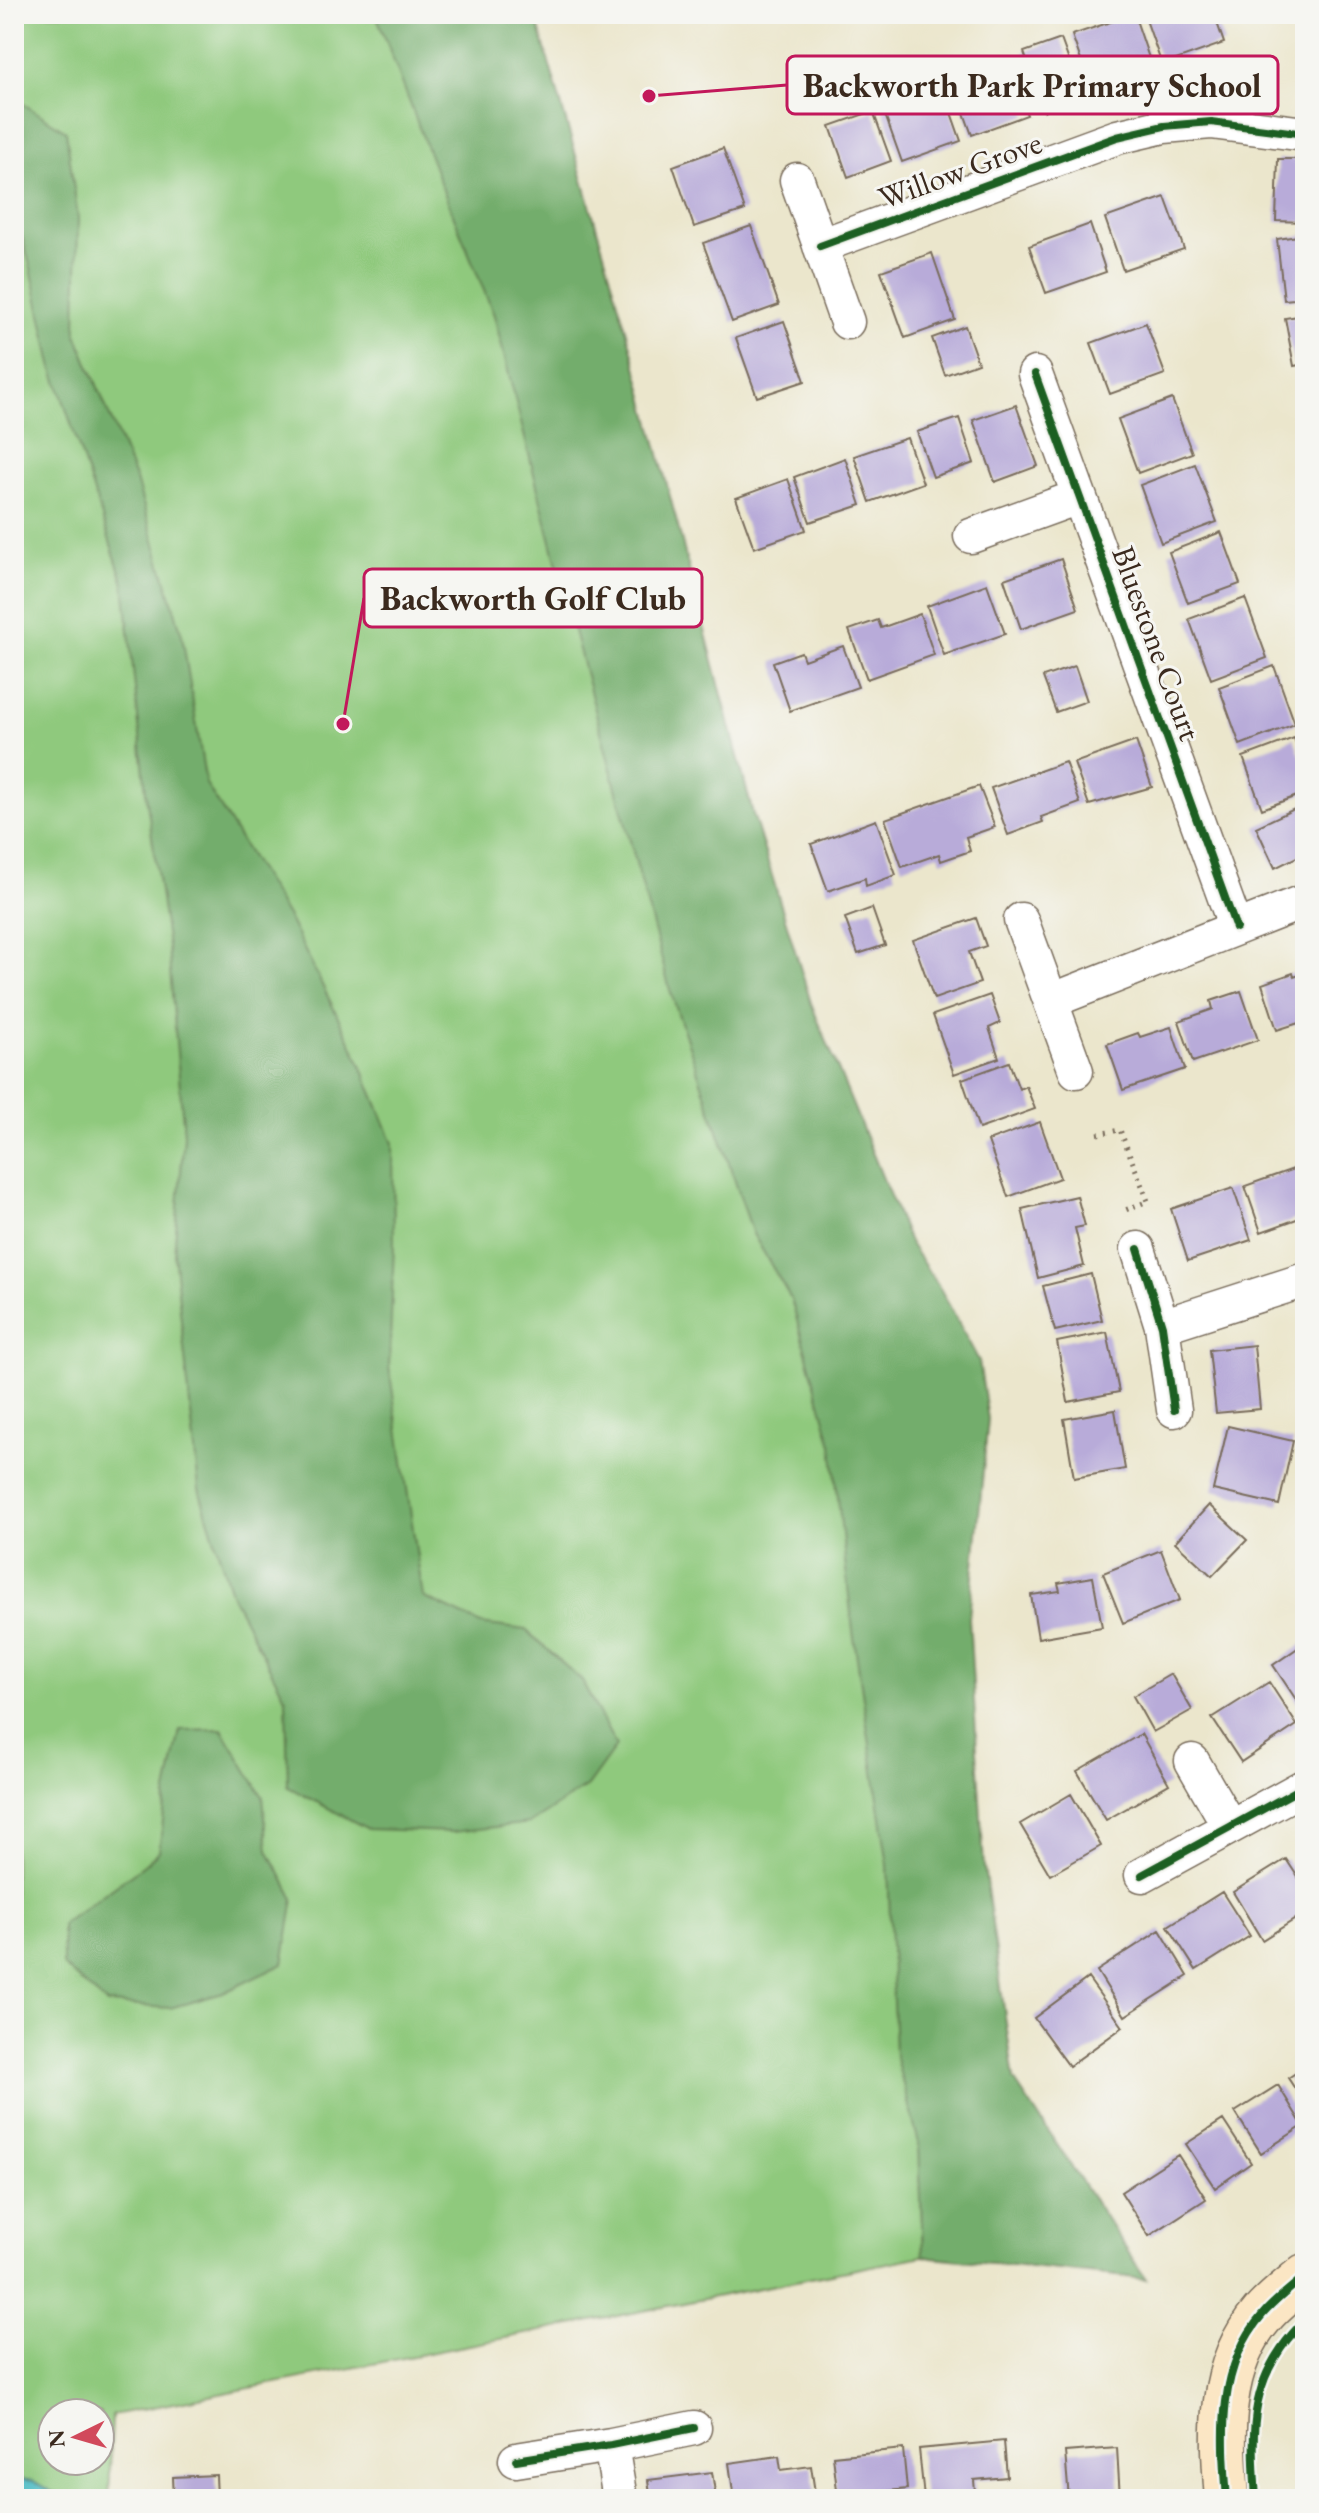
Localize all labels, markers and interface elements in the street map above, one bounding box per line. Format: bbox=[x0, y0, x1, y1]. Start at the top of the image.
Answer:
callout: Backworth Park Primary School bbox=[787, 56, 1278, 114]
text: Backworth Park Primary School bbox=[803, 63, 1262, 107]
street label: Willow Grove bbox=[873, 121, 1047, 219]
street label: Bluestone Court bbox=[1102, 540, 1212, 746]
callout: Backworth Golf Club bbox=[364, 569, 702, 627]
text: Backworth Golf Club bbox=[380, 576, 686, 620]
north arrow bbox=[36, 2397, 116, 2477]
text: N bbox=[41, 2428, 72, 2449]

